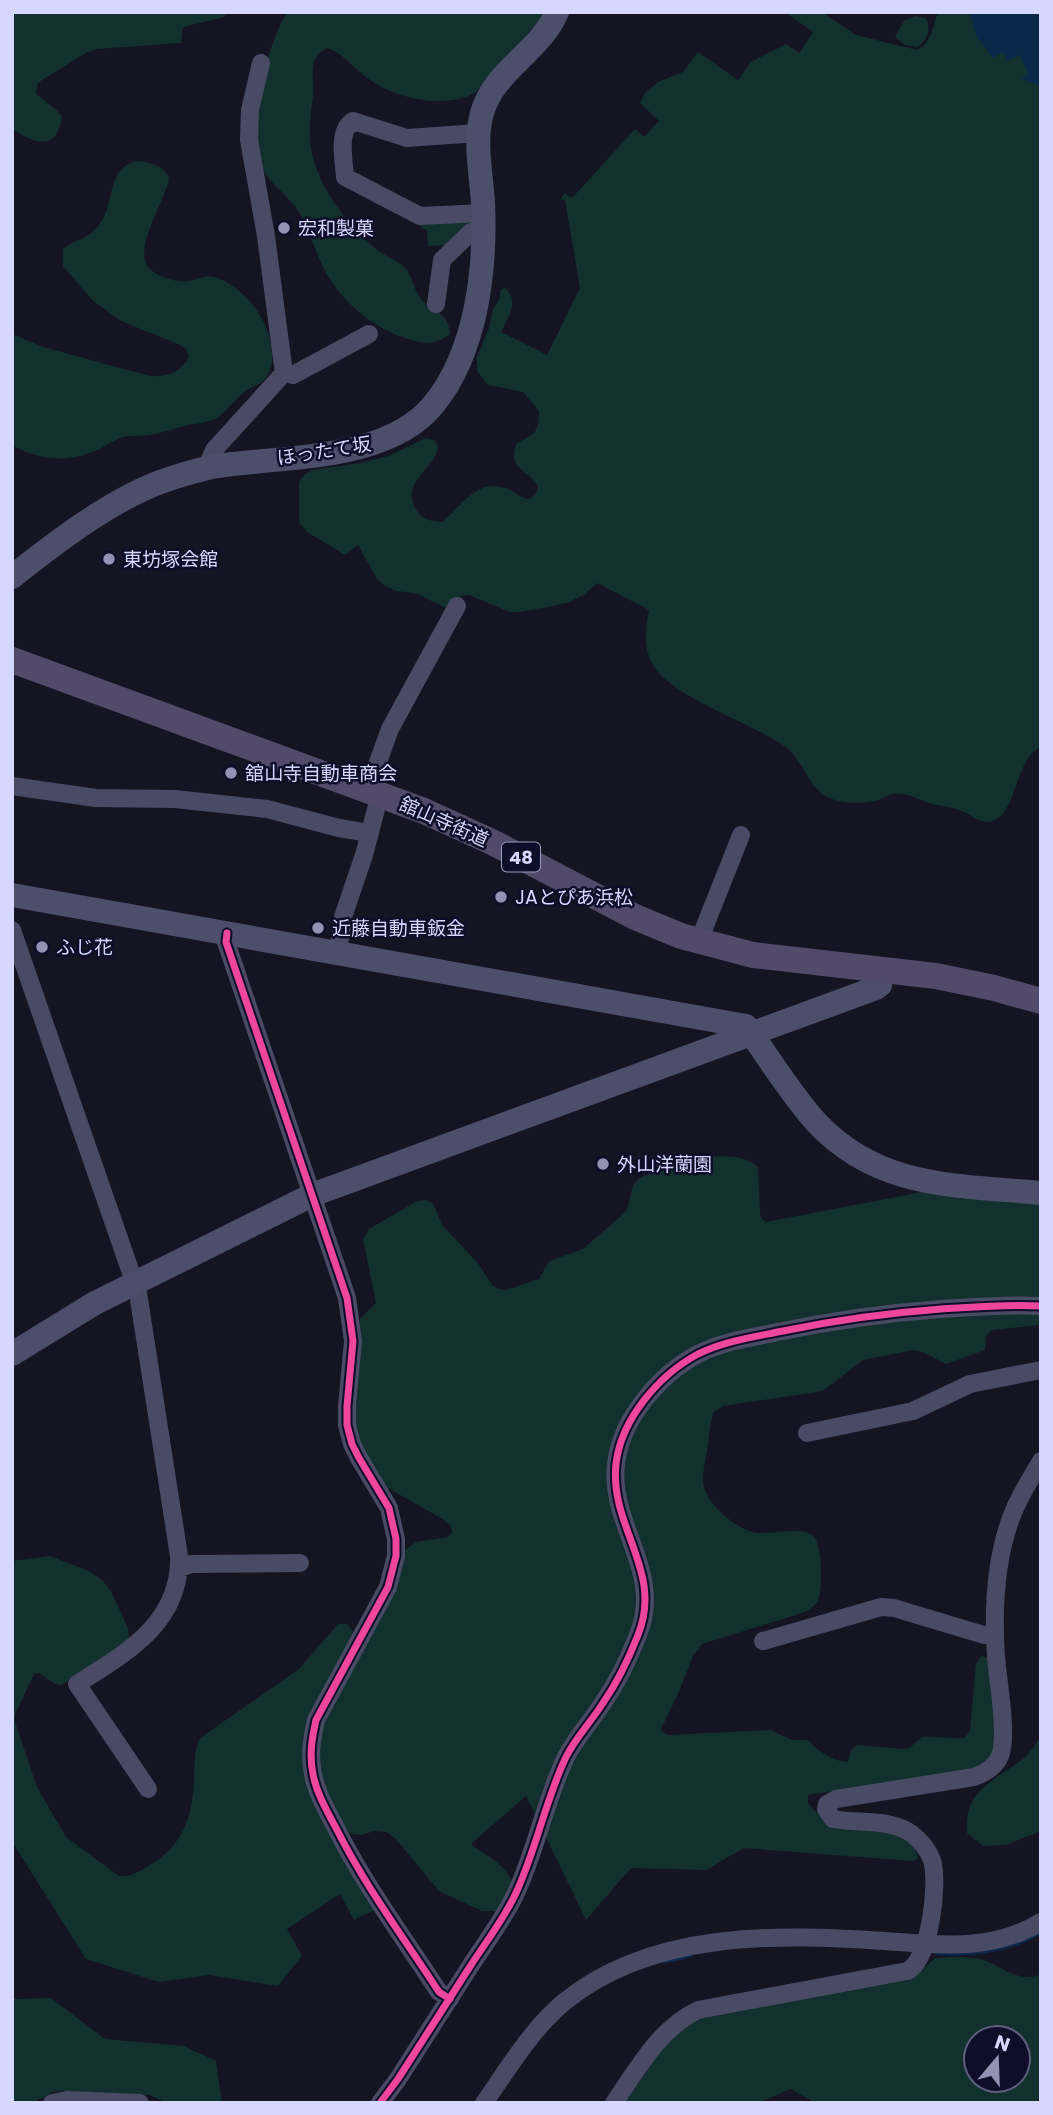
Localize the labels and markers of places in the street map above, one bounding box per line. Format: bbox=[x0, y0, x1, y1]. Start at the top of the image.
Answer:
place label: 宏和製菓 bbox=[298, 215, 374, 242]
marker: 宏和製菓 bbox=[276, 220, 292, 236]
place label: 東坊塚会館 bbox=[123, 546, 218, 573]
marker: 東坊塚会館 bbox=[101, 551, 117, 567]
place label: 舘山寺自動車商会 bbox=[245, 760, 397, 787]
marker: 舘山寺自動車商会 bbox=[223, 765, 239, 781]
place label: JAとぴあ浜松 bbox=[515, 884, 633, 911]
marker: JAとぴあ浜松 bbox=[493, 889, 509, 905]
place label: 近藤自動車鈑金 bbox=[332, 915, 465, 942]
marker: 近藤自動車鈑金 bbox=[310, 920, 326, 936]
place label: ふじ花 bbox=[56, 934, 113, 961]
marker: ふじ花 bbox=[34, 939, 50, 955]
place label: 外山洋蘭園 bbox=[617, 1151, 712, 1178]
marker: 外山洋蘭園 bbox=[595, 1156, 611, 1172]

